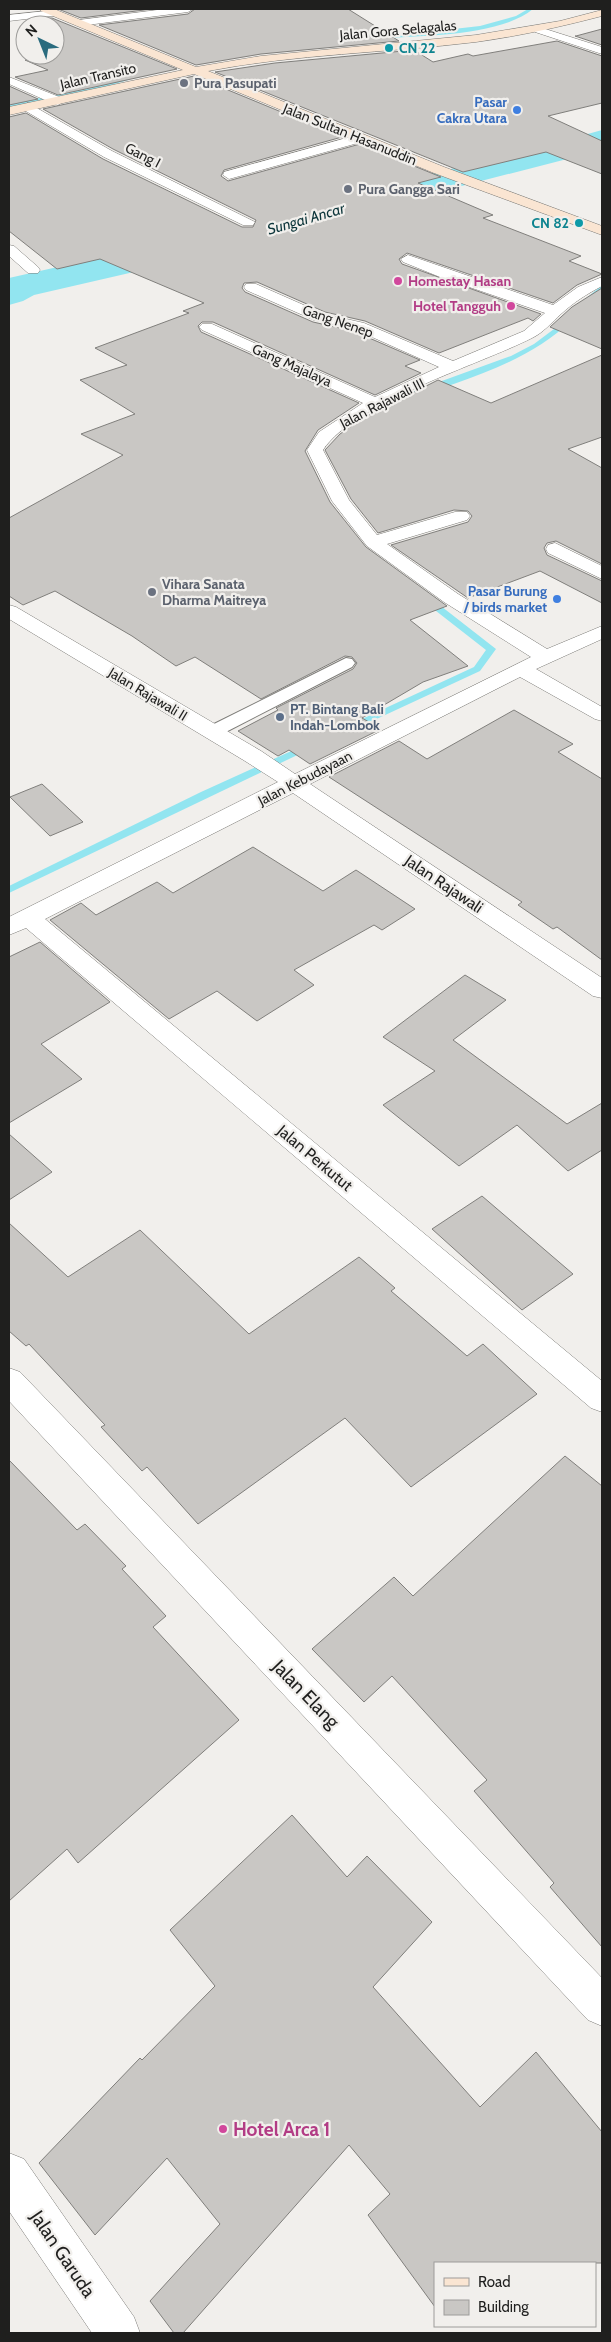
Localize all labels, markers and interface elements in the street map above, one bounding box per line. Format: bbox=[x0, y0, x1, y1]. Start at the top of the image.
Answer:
north arrow bbox=[15, 15, 65, 65]
street label: Jalan Gora Selagalas bbox=[338, 16, 457, 44]
text: N bbox=[21, 21, 41, 40]
place label: CN 22 bbox=[399, 39, 435, 57]
marker: CN 22 bbox=[383, 42, 395, 54]
street label: Jalan Transito bbox=[57, 58, 138, 94]
place label: Pura Pasupati bbox=[194, 74, 277, 92]
marker: Pura Pasupati bbox=[178, 77, 190, 89]
place label: Pasar Cakra Utara bbox=[437, 93, 507, 127]
street label: Jalan Sultan Hasanuddin bbox=[280, 99, 420, 169]
marker: Pasar Cakra Utara bbox=[511, 104, 523, 116]
street label: Gang I bbox=[122, 138, 164, 172]
place label: Pura Gangga Sari bbox=[358, 180, 460, 198]
marker: Pura Gangga Sari bbox=[342, 183, 354, 195]
water label: Sungai Ancar bbox=[265, 199, 348, 239]
place label: CN 82 bbox=[532, 214, 569, 232]
marker: CN 82 bbox=[573, 217, 585, 229]
place label: Homestay Hasan bbox=[408, 272, 511, 290]
marker: Homestay Hasan bbox=[392, 275, 404, 287]
place label: Hotel Tangguh bbox=[413, 297, 501, 315]
street label: Gang Nenep bbox=[300, 300, 376, 342]
marker: Hotel Tangguh bbox=[505, 300, 517, 312]
street label: Gang Majalaya bbox=[249, 339, 335, 391]
street label: Jalan Rajawali III bbox=[336, 374, 427, 433]
place label: Vihara Sanata Dharma Maitreya bbox=[162, 575, 266, 609]
place label: Pasar Burung / birds market bbox=[463, 582, 547, 616]
marker: Vihara Sanata Dharma Maitreya bbox=[146, 586, 158, 598]
marker: Pasar Burung / birds market bbox=[551, 593, 563, 605]
street label: Jalan Rajawali II bbox=[104, 663, 191, 725]
place label: PT. Bintang Bali Indah-Lombok bbox=[290, 700, 384, 734]
marker: PT. Bintang Bali Indah-Lombok bbox=[274, 711, 286, 723]
street label: Jalan Kebudayaan bbox=[254, 746, 355, 810]
street label: Jalan Rajawali bbox=[401, 850, 487, 917]
street label: Jalan Perkutut bbox=[273, 1120, 357, 1195]
street label: Jalan Elang bbox=[267, 1654, 345, 1733]
place label: Hotel Arca 1 bbox=[233, 2118, 330, 2141]
marker: Hotel Arca 1 bbox=[217, 2123, 229, 2135]
street label: Jalan Garuda bbox=[25, 2205, 100, 2302]
legend bbox=[434, 2262, 596, 2327]
text: Road bbox=[478, 2273, 511, 2291]
text: Building bbox=[478, 2298, 529, 2316]

